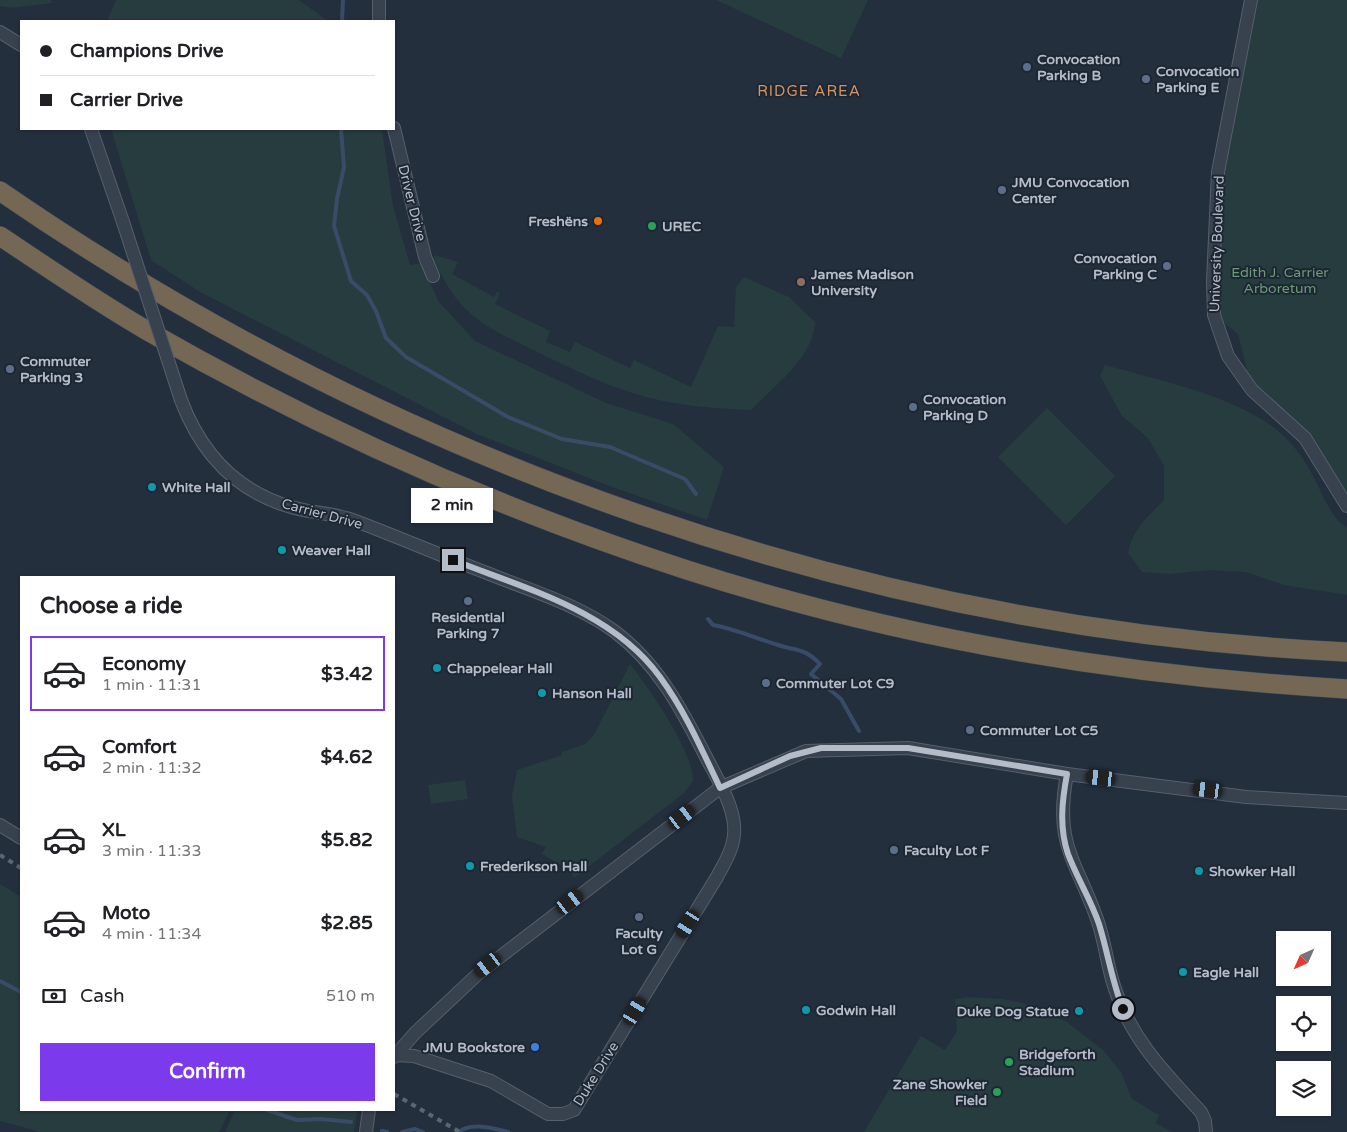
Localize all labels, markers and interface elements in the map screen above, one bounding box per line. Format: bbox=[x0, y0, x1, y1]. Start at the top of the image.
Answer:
text: Champions Drive bbox=[70, 40, 224, 62]
place label: Convocation Parking B bbox=[1037, 51, 1120, 84]
marker: Convocation Parking B bbox=[1021, 61, 1033, 73]
place label: Convocation Parking E bbox=[1156, 63, 1239, 96]
marker: Convocation Parking E bbox=[1140, 73, 1152, 85]
district label: RIDGE AREA bbox=[757, 82, 861, 100]
text: Carrier Drive bbox=[70, 89, 183, 111]
street label: Driver Drive bbox=[394, 163, 430, 243]
place label: JMU Convocation Center bbox=[1011, 174, 1130, 207]
street label: University Boulevard bbox=[1206, 175, 1228, 313]
marker: JMU Convocation Center bbox=[996, 184, 1008, 196]
place label: Freshëns bbox=[528, 213, 588, 230]
marker: Freshëns bbox=[592, 215, 604, 227]
place label: UREC bbox=[662, 218, 701, 235]
marker: UREC bbox=[646, 220, 658, 232]
place label: Convocation Parking C bbox=[1074, 250, 1157, 283]
marker: Convocation Parking C bbox=[1161, 260, 1173, 272]
park label: Edith J. Carrier Arboretum bbox=[1231, 264, 1329, 297]
place label: James Madison University bbox=[810, 266, 914, 299]
marker: James Madison University bbox=[795, 276, 807, 288]
place label: Commuter Parking 3 bbox=[20, 353, 91, 386]
marker: Commuter Parking 3 bbox=[4, 363, 16, 375]
place label: Convocation Parking D bbox=[923, 391, 1006, 424]
marker: Convocation Parking D bbox=[907, 401, 919, 413]
place label: White Hall bbox=[162, 479, 230, 496]
marker: White Hall bbox=[146, 481, 158, 493]
callout: 2 min bbox=[412, 488, 494, 522]
street label: Carrier Drive bbox=[280, 495, 364, 533]
text: 2 min bbox=[431, 495, 473, 515]
place label: Weaver Hall bbox=[292, 542, 371, 559]
marker: Weaver Hall bbox=[276, 544, 288, 556]
route end bbox=[442, 549, 464, 571]
text: Choose a ride bbox=[40, 593, 183, 619]
marker: Residential Parking 7 bbox=[462, 595, 474, 607]
place label: Residential Parking 7 bbox=[431, 609, 505, 642]
icon: car bbox=[42, 651, 87, 696]
text: Economy bbox=[102, 653, 186, 675]
place label: Chappelear Hall bbox=[447, 660, 552, 677]
marker: Chappelear Hall bbox=[431, 662, 443, 674]
text: $3.42 bbox=[321, 663, 373, 685]
text: 1 min · 11:31 bbox=[102, 675, 201, 695]
place label: Commuter Lot C9 bbox=[776, 675, 895, 692]
marker: Commuter Lot C9 bbox=[760, 677, 772, 689]
place label: Hanson Hall bbox=[552, 685, 632, 702]
marker: Hanson Hall bbox=[536, 687, 548, 699]
place label: Commuter Lot C5 bbox=[980, 722, 1099, 739]
marker: Commuter Lot C5 bbox=[964, 724, 976, 736]
icon: car bbox=[42, 734, 87, 779]
text: Comfort bbox=[102, 736, 176, 758]
text: $4.62 bbox=[321, 746, 373, 768]
text: 2 min · 11:32 bbox=[102, 758, 201, 778]
car bbox=[1085, 769, 1116, 787]
car bbox=[1192, 781, 1223, 799]
car bbox=[665, 802, 698, 832]
icon: car bbox=[42, 817, 87, 862]
text: XL bbox=[102, 819, 126, 841]
text: $5.82 bbox=[321, 829, 373, 851]
text: 3 min · 11:33 bbox=[102, 841, 201, 861]
place label: Faculty Lot F bbox=[904, 842, 990, 859]
marker: Faculty Lot F bbox=[888, 844, 900, 856]
place label: Frederikson Hall bbox=[480, 858, 587, 875]
marker: Frederikson Hall bbox=[464, 860, 476, 872]
place label: Showker Hall bbox=[1209, 863, 1295, 880]
marker: Showker Hall bbox=[1193, 865, 1205, 877]
car bbox=[553, 887, 586, 917]
icon: car bbox=[42, 900, 87, 945]
text: Moto bbox=[102, 902, 150, 924]
car bbox=[673, 907, 702, 941]
marker: Faculty Lot G bbox=[633, 911, 645, 923]
text: $2.85 bbox=[321, 912, 373, 934]
text: 4 min · 11:34 bbox=[102, 924, 201, 944]
place label: Faculty Lot G bbox=[615, 925, 663, 958]
north arrow bbox=[1276, 931, 1331, 986]
map controls bbox=[1276, 931, 1331, 1116]
car bbox=[471, 950, 504, 980]
place label: Eagle Hall bbox=[1193, 964, 1259, 981]
marker: Eagle Hall bbox=[1177, 966, 1189, 978]
icon: cash bbox=[40, 982, 68, 1010]
text: Cash bbox=[80, 985, 125, 1007]
text: 510 m bbox=[326, 986, 375, 1006]
car bbox=[620, 994, 649, 1028]
button: locate bbox=[1276, 996, 1331, 1051]
route start bbox=[1112, 998, 1134, 1020]
place label: Godwin Hall bbox=[816, 1002, 896, 1019]
place label: Duke Dog Statue bbox=[957, 1003, 1069, 1020]
marker: Godwin Hall bbox=[800, 1004, 812, 1016]
marker: Duke Dog Statue bbox=[1073, 1005, 1085, 1017]
place label: JMU Bookstore bbox=[422, 1039, 525, 1056]
street label: Duke Drive bbox=[570, 1039, 622, 1109]
marker: JMU Bookstore bbox=[529, 1041, 541, 1053]
button: Confirm bbox=[40, 1043, 375, 1101]
place label: Bridgeforth Stadium bbox=[1019, 1046, 1096, 1079]
marker: Bridgeforth Stadium bbox=[1003, 1056, 1015, 1068]
button: layers bbox=[1276, 1061, 1331, 1116]
place label: Zane Showker Field bbox=[893, 1076, 988, 1109]
marker: Zane Showker Field bbox=[991, 1086, 1003, 1098]

